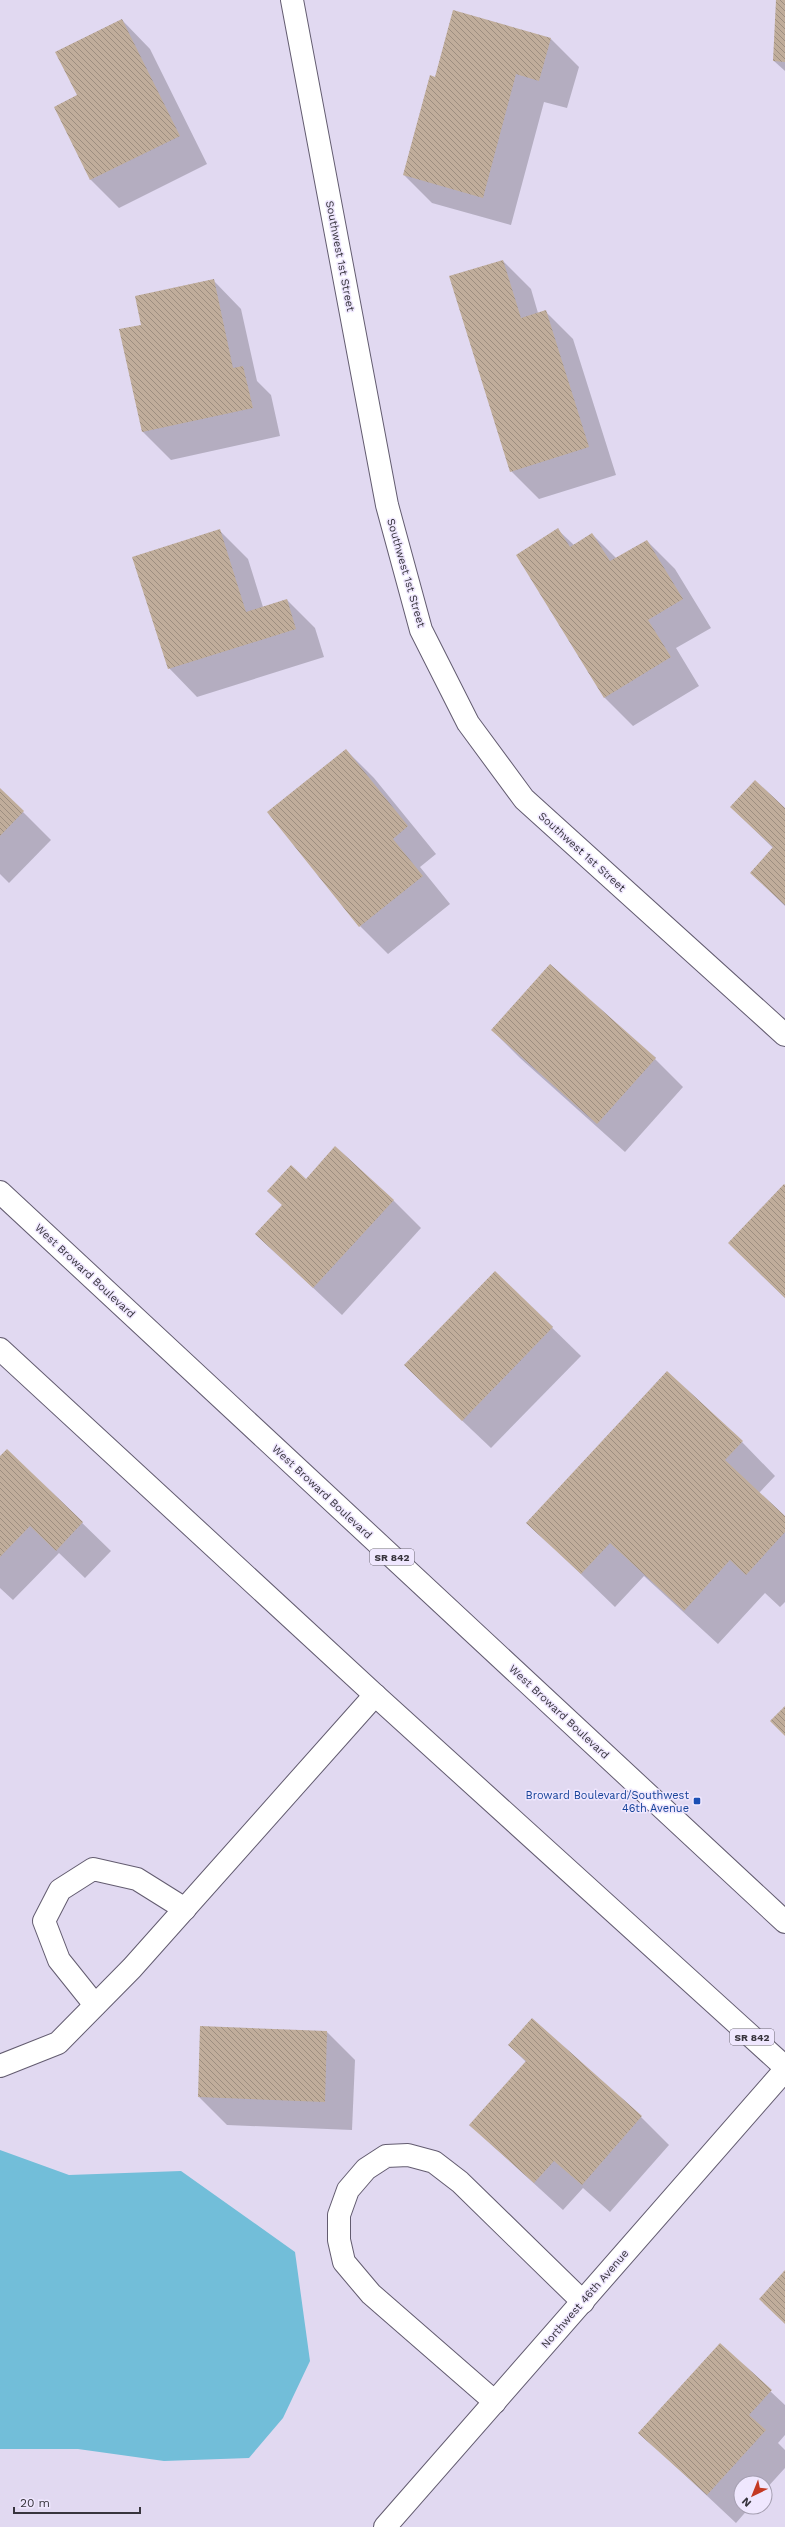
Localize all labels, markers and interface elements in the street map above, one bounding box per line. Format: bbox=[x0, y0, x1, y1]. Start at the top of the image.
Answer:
street label: Southwest 1st Street bbox=[323, 199, 357, 313]
street label: Southwest 1st Street bbox=[384, 517, 428, 629]
street label: Southwest 1st Street bbox=[536, 809, 628, 895]
street label: West Broward Boulevard bbox=[32, 1221, 138, 1321]
street label: West Broward Boulevard bbox=[269, 1442, 375, 1542]
road number: SR 842 bbox=[370, 1549, 414, 1565]
street label: West Broward Boulevard bbox=[506, 1662, 612, 1762]
place label: Broward Boulevard/Southwest 46th Avenue bbox=[525, 1789, 689, 1815]
marker: Broward Boulevard/Southwest 46th Avenue bbox=[692, 1796, 702, 1806]
road number: SR 842 bbox=[730, 2029, 774, 2045]
street label: Northwest 46th Avenue bbox=[539, 2247, 631, 2351]
north arrow bbox=[733, 2475, 773, 2515]
scale bar bbox=[14, 2489, 140, 2515]
text: N bbox=[739, 2494, 754, 2509]
text: 20 m bbox=[20, 2496, 50, 2510]

